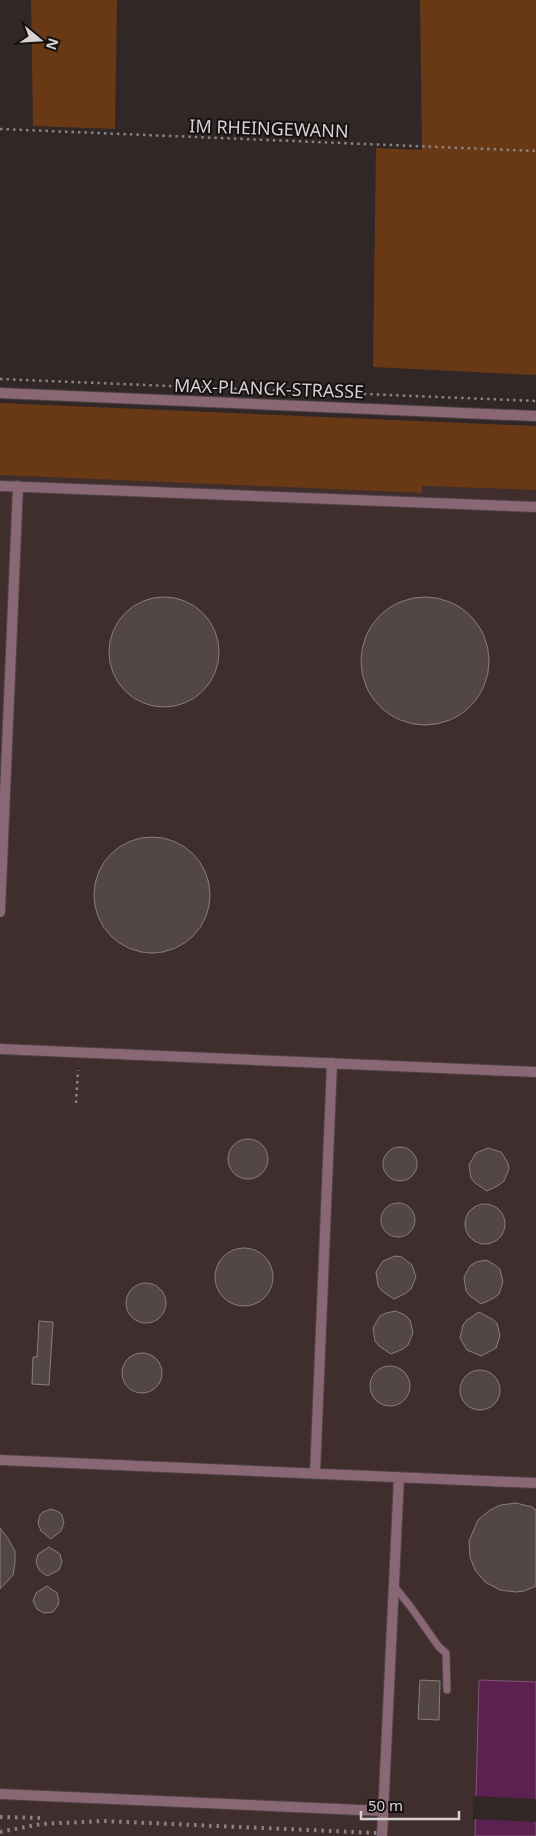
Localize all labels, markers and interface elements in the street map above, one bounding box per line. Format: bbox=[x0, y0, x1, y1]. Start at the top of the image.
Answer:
north arrow bbox=[15, 15, 65, 65]
text: N bbox=[42, 36, 64, 53]
street label: IM RHEINGEWANN bbox=[189, 113, 349, 143]
street label: MAX-PLANCK-STRASSE bbox=[173, 373, 365, 403]
scale bar bbox=[361, 1788, 458, 1820]
text: 50 m bbox=[368, 1795, 403, 1815]

